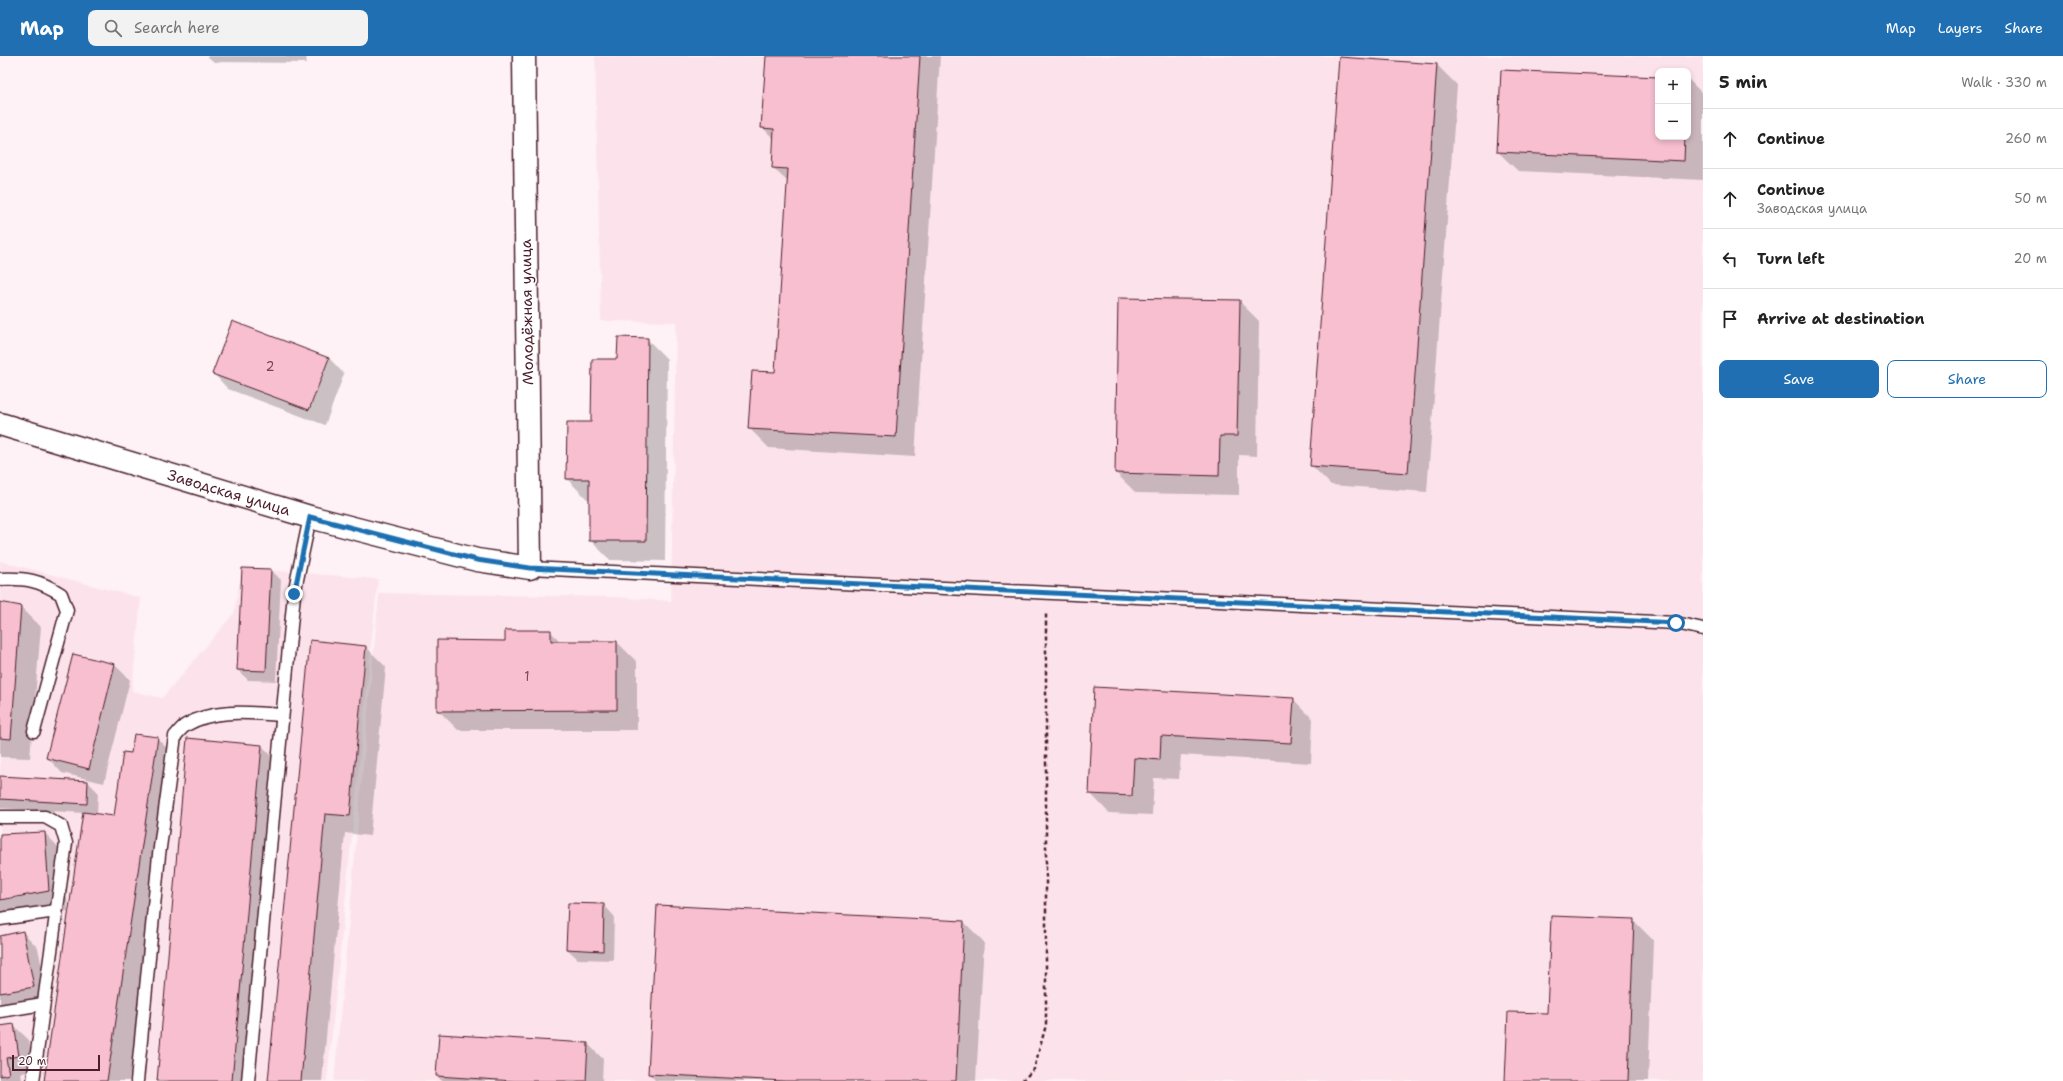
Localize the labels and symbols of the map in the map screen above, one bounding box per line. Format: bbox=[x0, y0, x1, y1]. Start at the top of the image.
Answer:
street label: Молодёжная улица bbox=[516, 238, 538, 385]
house number: 2 bbox=[265, 358, 275, 375]
street label: Заводская улица bbox=[165, 465, 293, 521]
route end bbox=[285, 585, 303, 603]
route start bbox=[1667, 614, 1685, 632]
house number: 1 bbox=[524, 668, 530, 685]
scale bar bbox=[12, 1053, 100, 1072]

